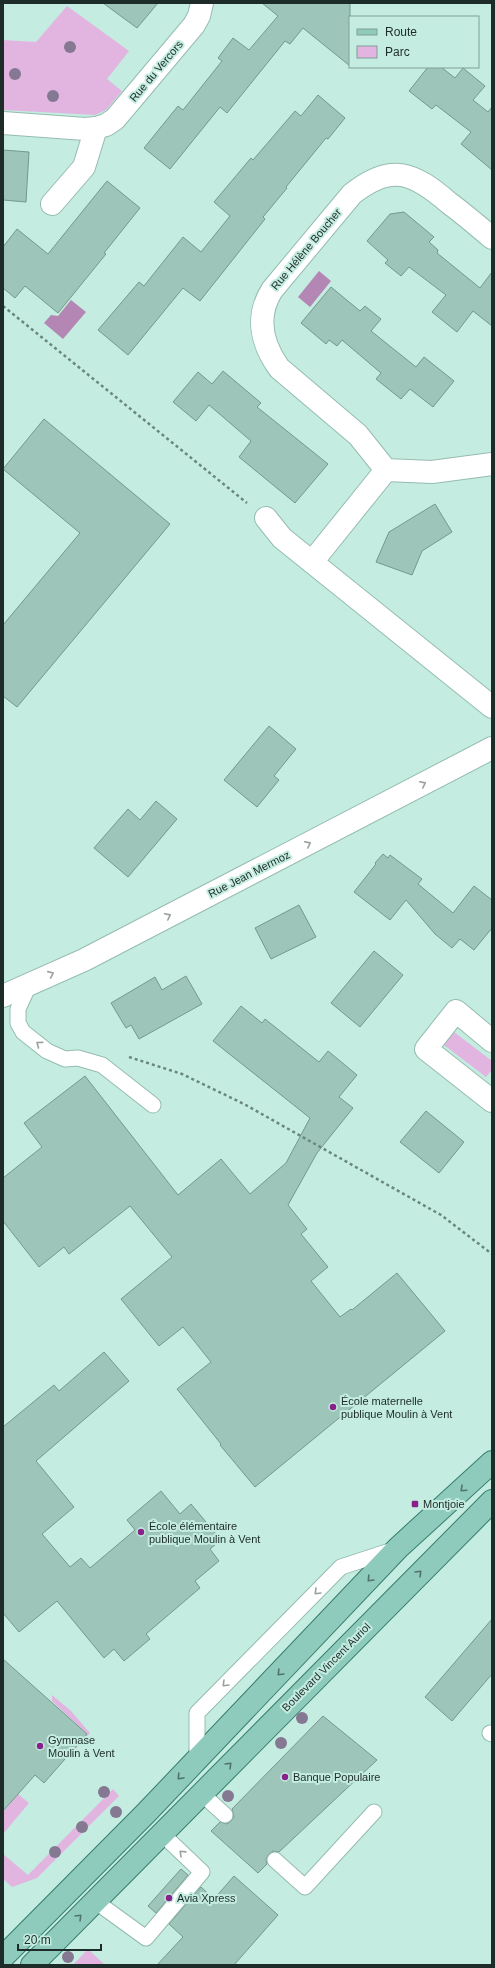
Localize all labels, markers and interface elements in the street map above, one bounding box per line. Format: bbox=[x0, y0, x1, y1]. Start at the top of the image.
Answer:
legend bbox=[349, 16, 479, 68]
text: Route bbox=[385, 25, 417, 39]
street label: Rue du Vercors bbox=[127, 38, 185, 104]
text: Parc bbox=[385, 45, 410, 59]
street label: Rue Hélène Boucher bbox=[269, 206, 344, 292]
one-way arrow bbox=[419, 781, 426, 789]
one-way arrow bbox=[304, 841, 311, 848]
street label: Rue Jean Mermoz bbox=[206, 848, 292, 900]
one-way arrow bbox=[163, 914, 171, 921]
one-way arrow bbox=[48, 971, 55, 979]
one-way arrow bbox=[36, 1042, 43, 1049]
place label: École maternelle publique Moulin à Vent bbox=[341, 1395, 452, 1420]
marker: École maternelle publique Moulin à Vent bbox=[328, 1402, 338, 1412]
one-way arrow bbox=[460, 1484, 468, 1491]
place label: Montjoie bbox=[423, 1498, 465, 1510]
marker: Montjoie bbox=[410, 1499, 420, 1509]
place label: École élémentaire publique Moulin à Vent bbox=[149, 1520, 260, 1545]
marker: École élémentaire publique Moulin à Vent bbox=[136, 1527, 146, 1537]
one-way arrow bbox=[414, 1570, 422, 1578]
one-way arrow bbox=[367, 1574, 374, 1581]
one-way arrow bbox=[314, 1587, 322, 1595]
street label: Boulevard Vincent Auriol bbox=[279, 1620, 373, 1714]
one-way arrow bbox=[278, 1668, 285, 1675]
one-way arrow bbox=[222, 1680, 230, 1687]
place label: Gymnase Moulin à Vent bbox=[48, 1734, 115, 1759]
marker: Gymnase Moulin à Vent bbox=[35, 1741, 45, 1751]
one-way arrow bbox=[224, 1762, 232, 1770]
place label: Banque Populaire bbox=[293, 1771, 380, 1783]
one-way arrow bbox=[178, 1772, 185, 1780]
marker: Banque Populaire bbox=[280, 1772, 290, 1782]
one-way arrow bbox=[179, 1850, 187, 1858]
place label: Avia Xpress bbox=[177, 1892, 236, 1904]
marker: Avia Xpress bbox=[164, 1893, 174, 1903]
one-way arrow bbox=[74, 1914, 82, 1922]
scale bar bbox=[18, 1926, 101, 1952]
text: 20 m bbox=[24, 1933, 51, 1947]

